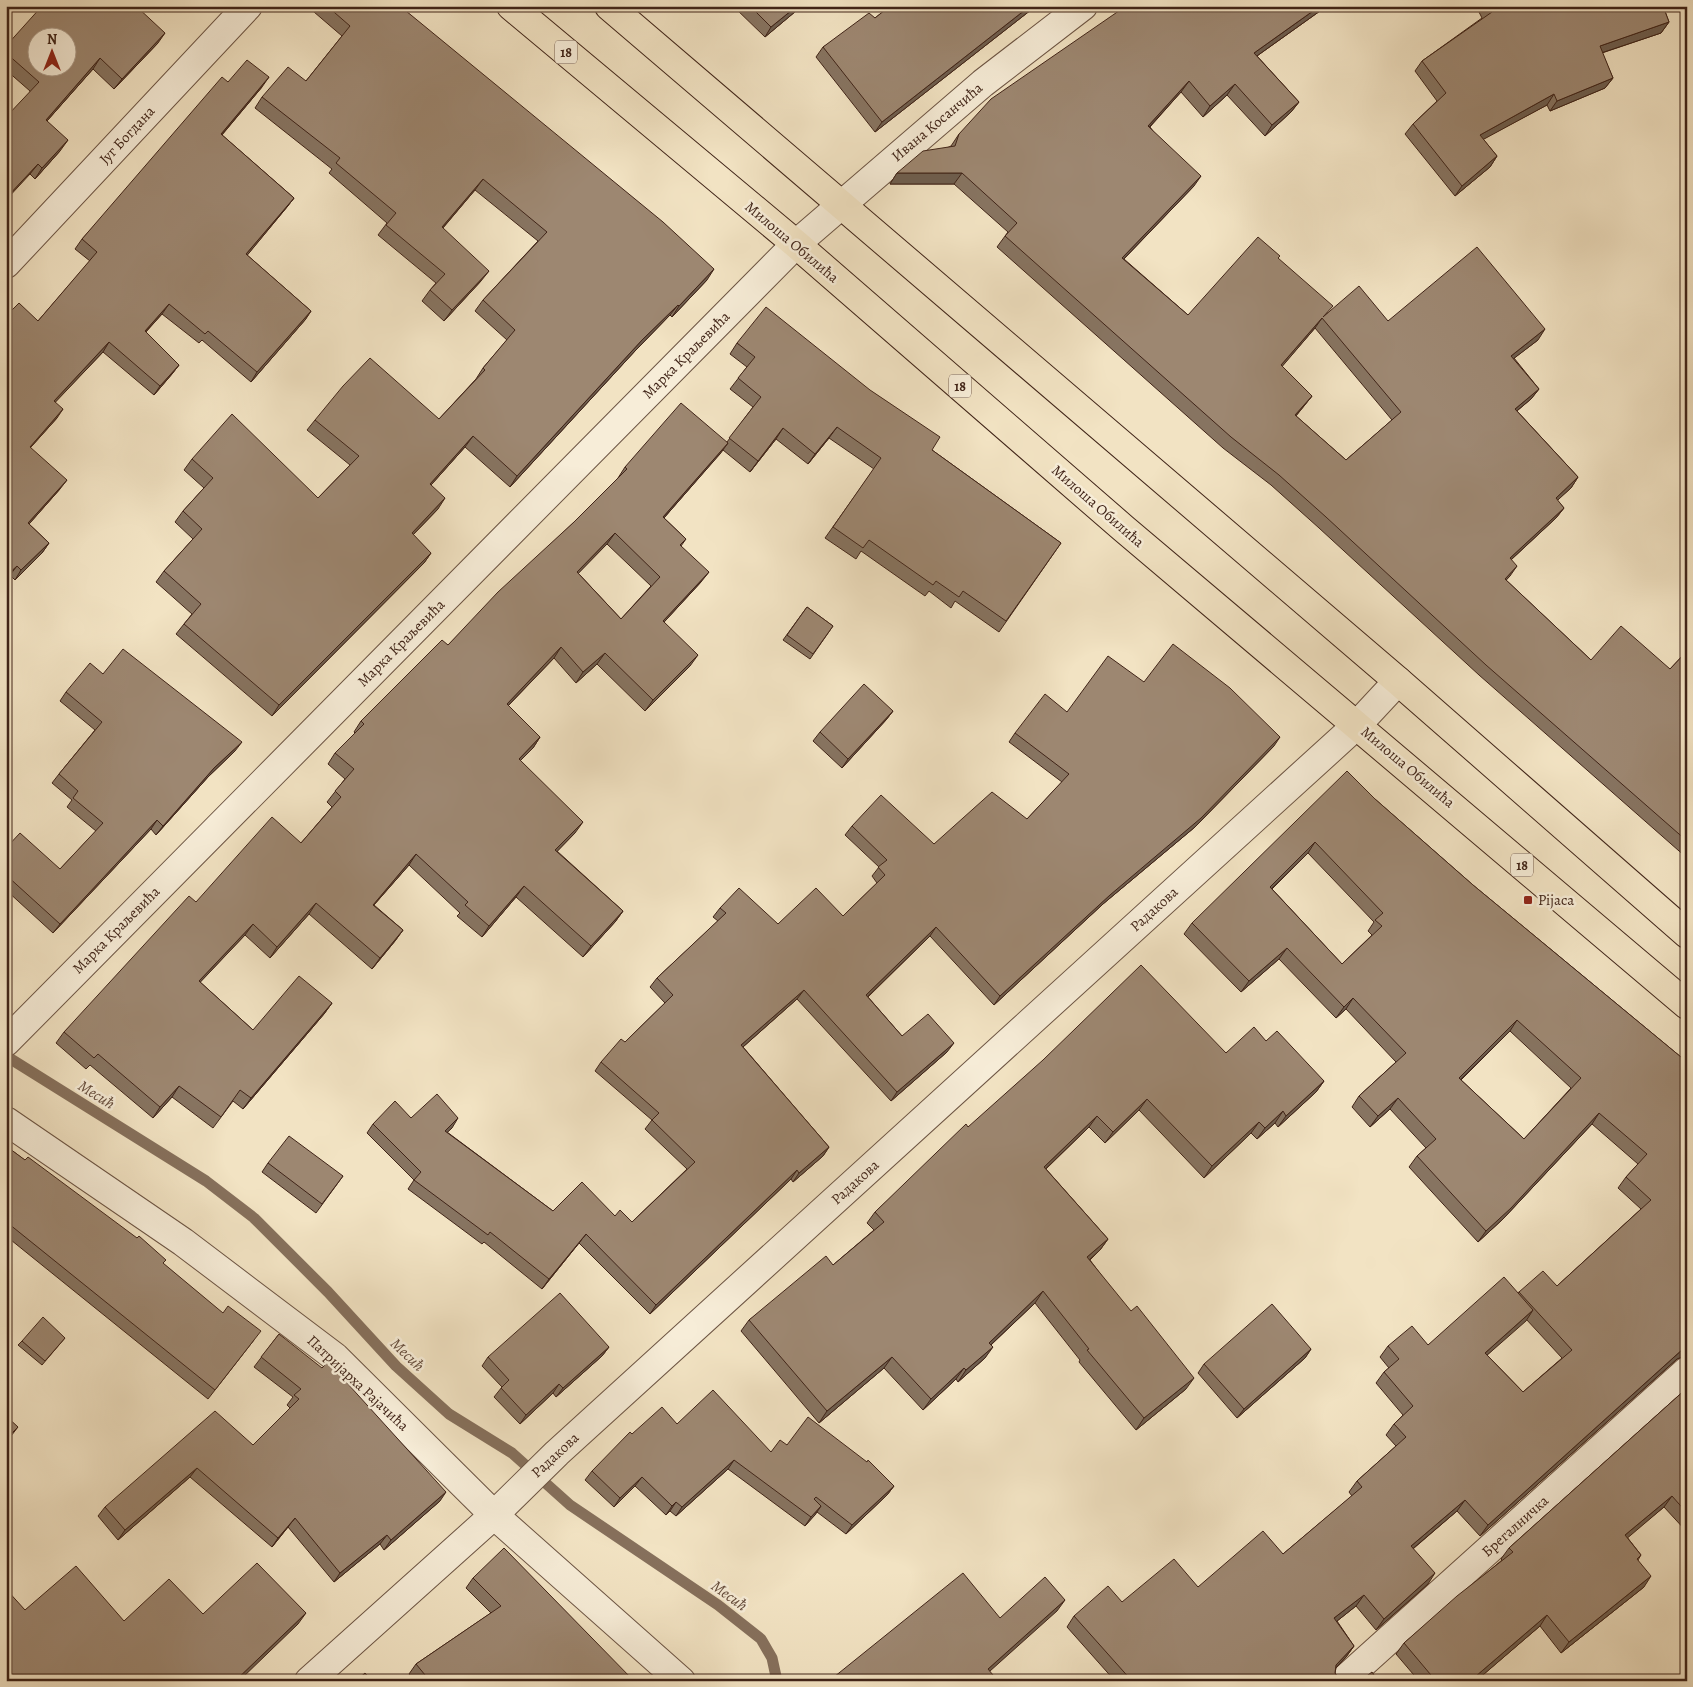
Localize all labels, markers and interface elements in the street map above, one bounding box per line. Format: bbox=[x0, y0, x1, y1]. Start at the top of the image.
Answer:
north arrow bbox=[28, 28, 78, 78]
text: N bbox=[47, 30, 57, 49]
road number: 18 bbox=[555, 41, 577, 64]
street label: Ивана Косанчића bbox=[887, 78, 987, 166]
street label: Југ Богдана bbox=[95, 101, 159, 169]
street label: Милоша Обилића bbox=[741, 197, 843, 287]
street label: Марка Краљевића bbox=[638, 307, 734, 403]
road number: 18 bbox=[949, 374, 971, 398]
street label: Милоша Обилића bbox=[1047, 460, 1149, 552]
street label: Марка Краљевића bbox=[353, 595, 449, 691]
street label: Милоша Обилића bbox=[1357, 722, 1459, 812]
road number: 18 bbox=[1511, 854, 1533, 876]
street label: Марка Краљевића bbox=[68, 882, 164, 978]
street label: Радакова bbox=[1126, 882, 1182, 936]
place label: Pijaca bbox=[1538, 890, 1574, 910]
marker: Pijaca bbox=[1522, 894, 1534, 906]
water label: Месић bbox=[74, 1075, 119, 1115]
street label: Радакова bbox=[827, 1155, 883, 1209]
street label: Патријарха Рајачића bbox=[303, 1331, 413, 1435]
water label: Месић bbox=[385, 1333, 429, 1377]
street label: Радакова bbox=[527, 1428, 583, 1482]
street label: Брегалничка bbox=[1477, 1491, 1553, 1561]
water label: Месић bbox=[707, 1575, 752, 1617]

